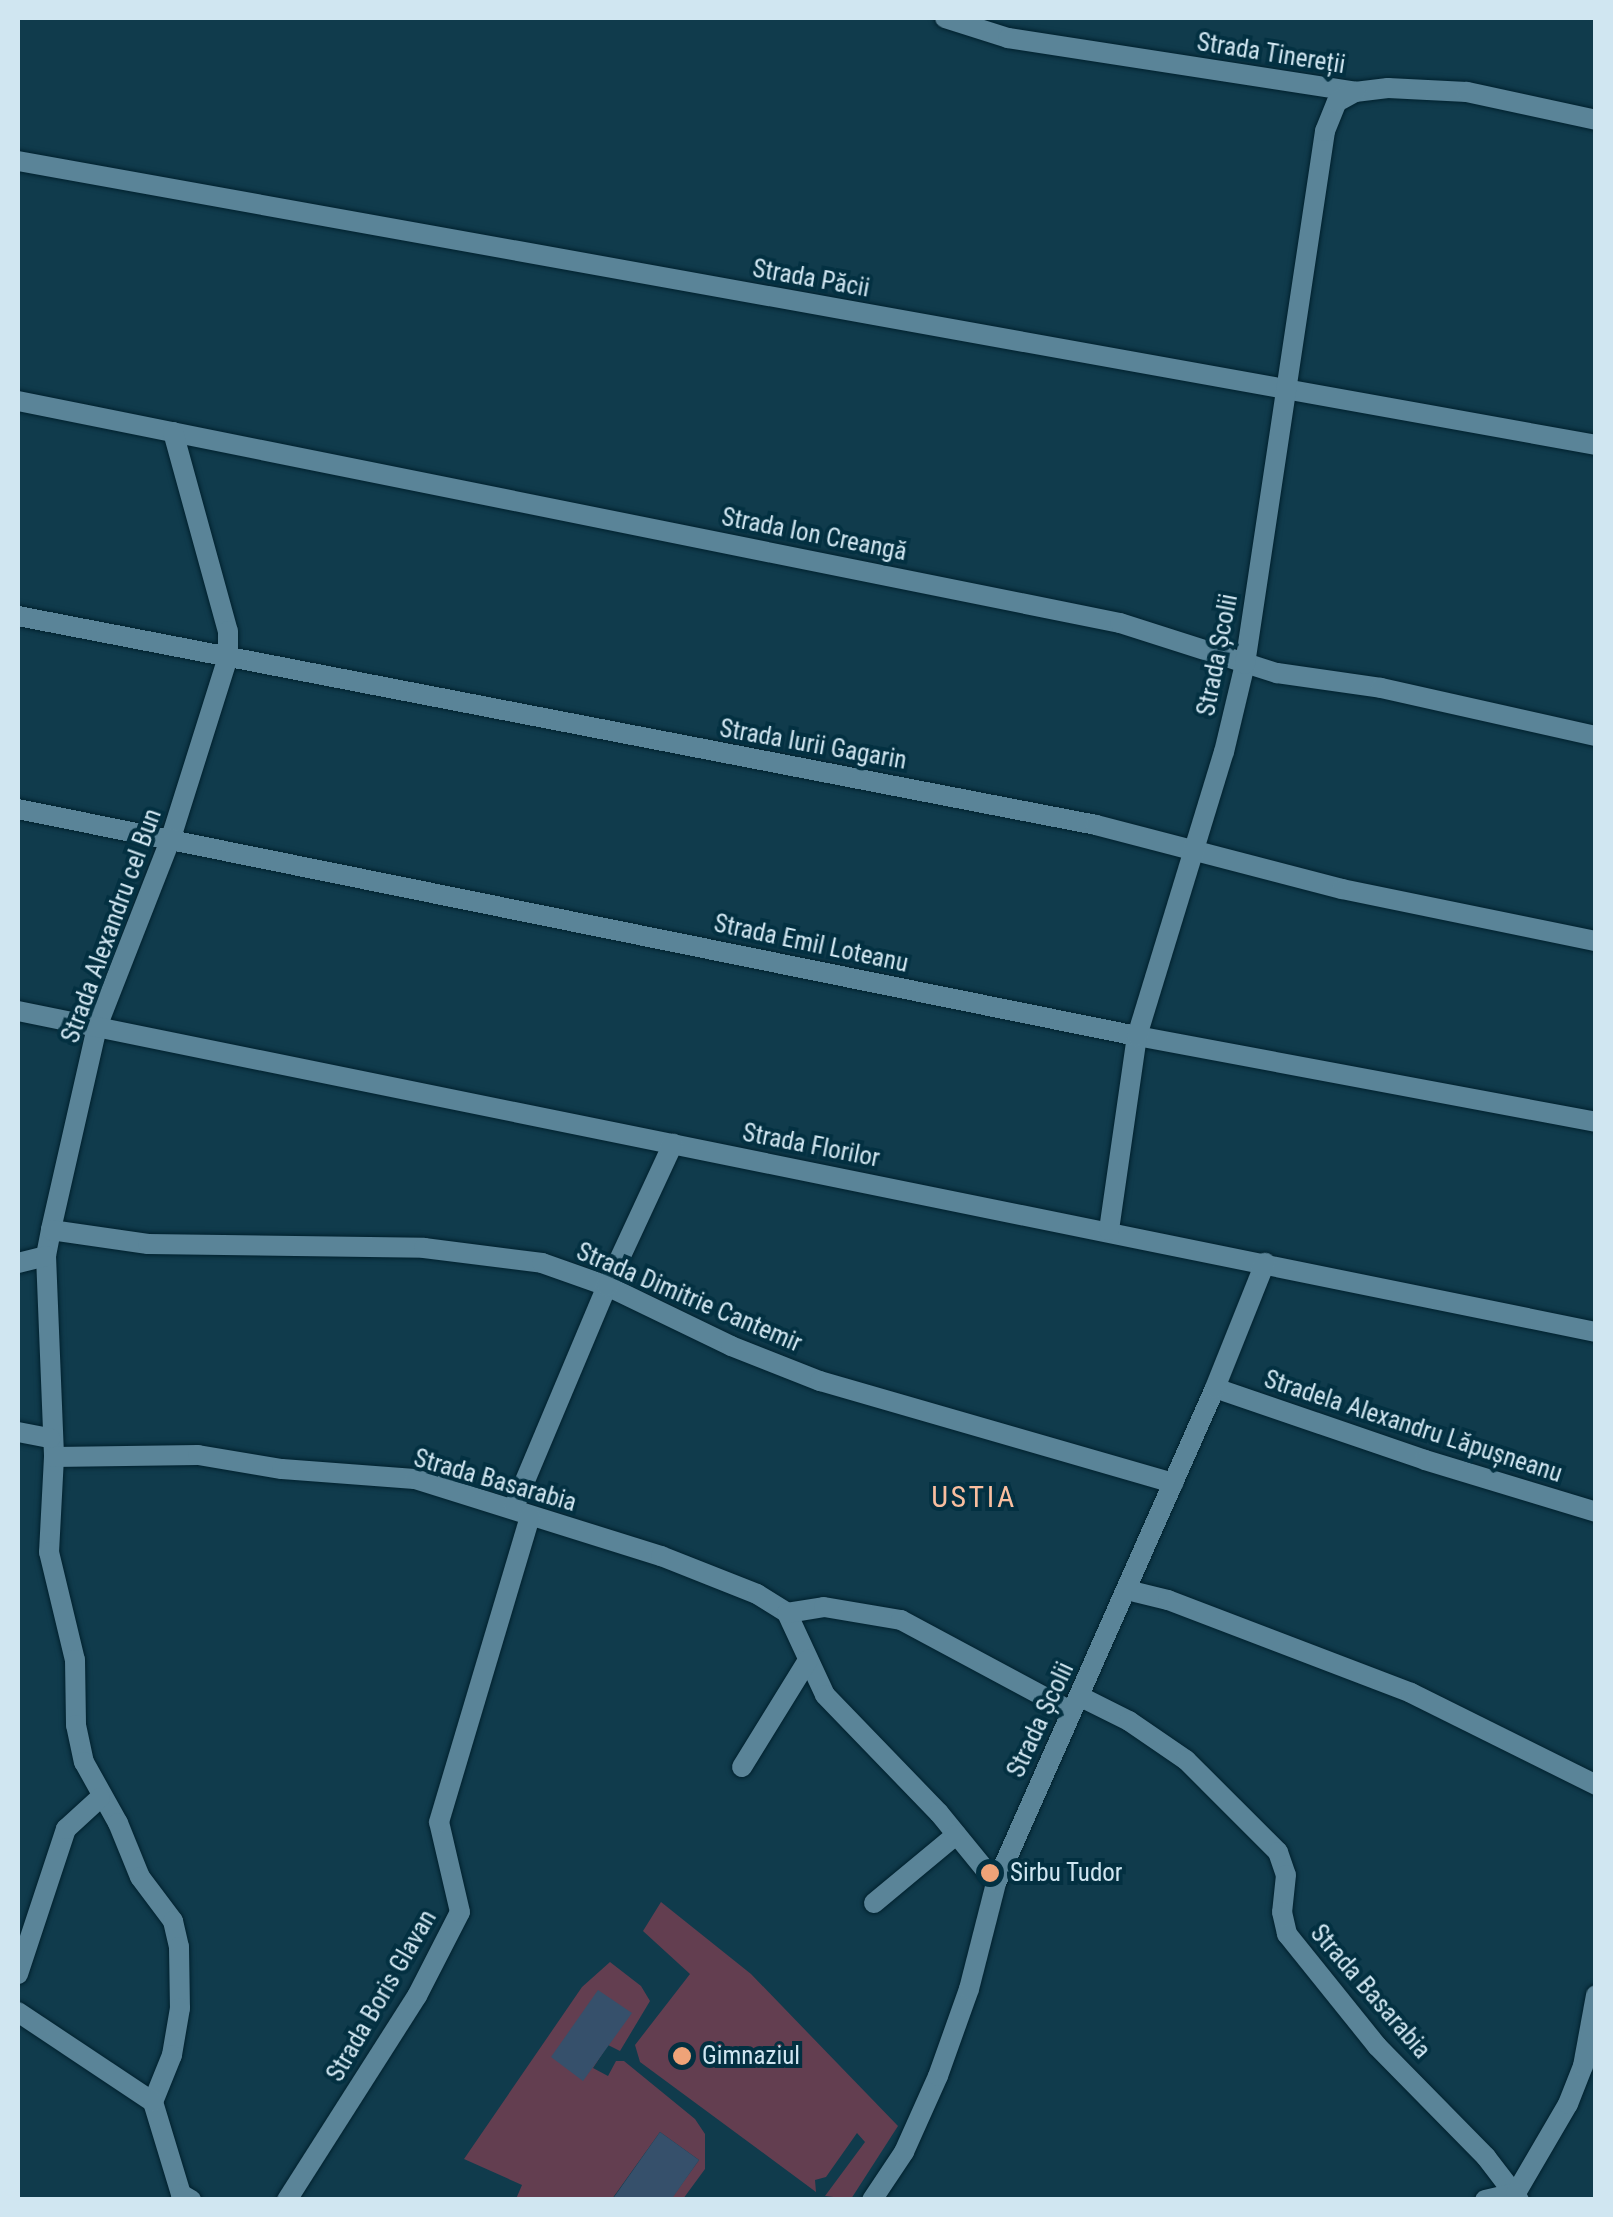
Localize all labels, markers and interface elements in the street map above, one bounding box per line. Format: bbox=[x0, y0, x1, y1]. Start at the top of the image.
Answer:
street label: Strada Tinereții bbox=[1195, 27, 1347, 81]
street label: Strada Păcii bbox=[750, 254, 872, 304]
street label: Strada Ion Creangă bbox=[719, 502, 909, 568]
street label: Strada Școlii bbox=[1191, 591, 1245, 719]
street label: Strada Iurii Gagarin bbox=[717, 714, 909, 776]
street label: Strada Alexandru cel Bun bbox=[56, 805, 168, 1047]
street label: Strada Emil Loteanu bbox=[711, 909, 911, 979]
street label: Strada Florilor bbox=[740, 1118, 882, 1174]
street label: Strada Dimitrie Cantemir bbox=[572, 1237, 806, 1359]
street label: Stradela Alexandru Lăpușneanu bbox=[1260, 1365, 1566, 1489]
street label: Strada Basarabia bbox=[410, 1443, 580, 1519]
district label: USTIA bbox=[931, 1479, 1017, 1515]
street label: Strada Școlii bbox=[1001, 1658, 1081, 1782]
place label: Sirbu Tudor bbox=[1010, 1858, 1123, 1888]
marker: Sirbu Tudor bbox=[979, 1862, 1001, 1884]
street label: Strada Boris Glavan bbox=[321, 1905, 443, 2087]
street label: Strada Basarabia bbox=[1304, 1919, 1436, 2065]
place label: Gimnaziul bbox=[702, 2041, 800, 2071]
marker: Gimnaziul bbox=[671, 2045, 693, 2067]

